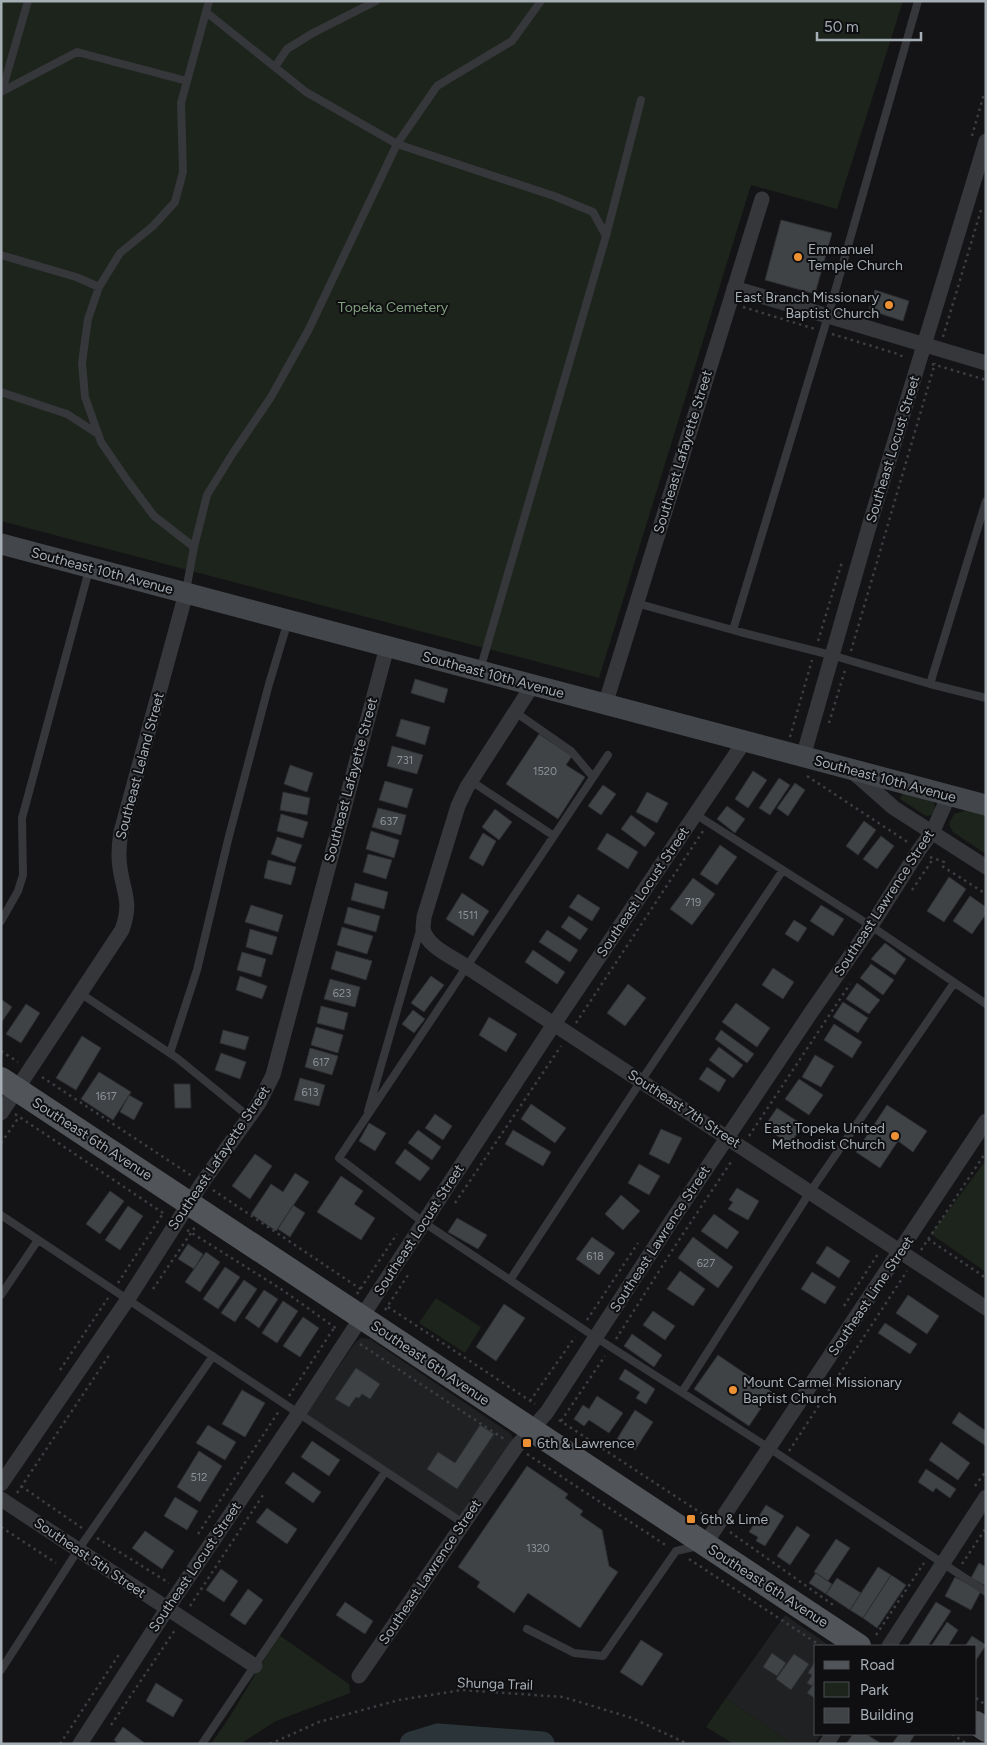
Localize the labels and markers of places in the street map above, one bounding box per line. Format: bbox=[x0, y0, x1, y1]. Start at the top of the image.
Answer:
place label: Emmanuel Temple Church bbox=[808, 241, 903, 274]
marker: Emmanuel Temple Church bbox=[792, 251, 804, 263]
place label: East Branch Missionary Baptist Church bbox=[735, 289, 880, 322]
marker: East Branch Missionary Baptist Church bbox=[883, 299, 895, 311]
place label: East Topeka United Methodist Church bbox=[764, 1120, 885, 1153]
marker: East Topeka United Methodist Church bbox=[889, 1130, 901, 1142]
place label: Mount Carmel Missionary Baptist Church bbox=[743, 1374, 903, 1407]
marker: Mount Carmel Missionary Baptist Church bbox=[727, 1384, 739, 1396]
place label: 6th & Lawrence bbox=[537, 1435, 635, 1452]
marker: 6th & Lawrence bbox=[521, 1437, 533, 1449]
place label: 6th & Lime bbox=[701, 1511, 768, 1528]
marker: 6th & Lime bbox=[685, 1513, 697, 1525]

